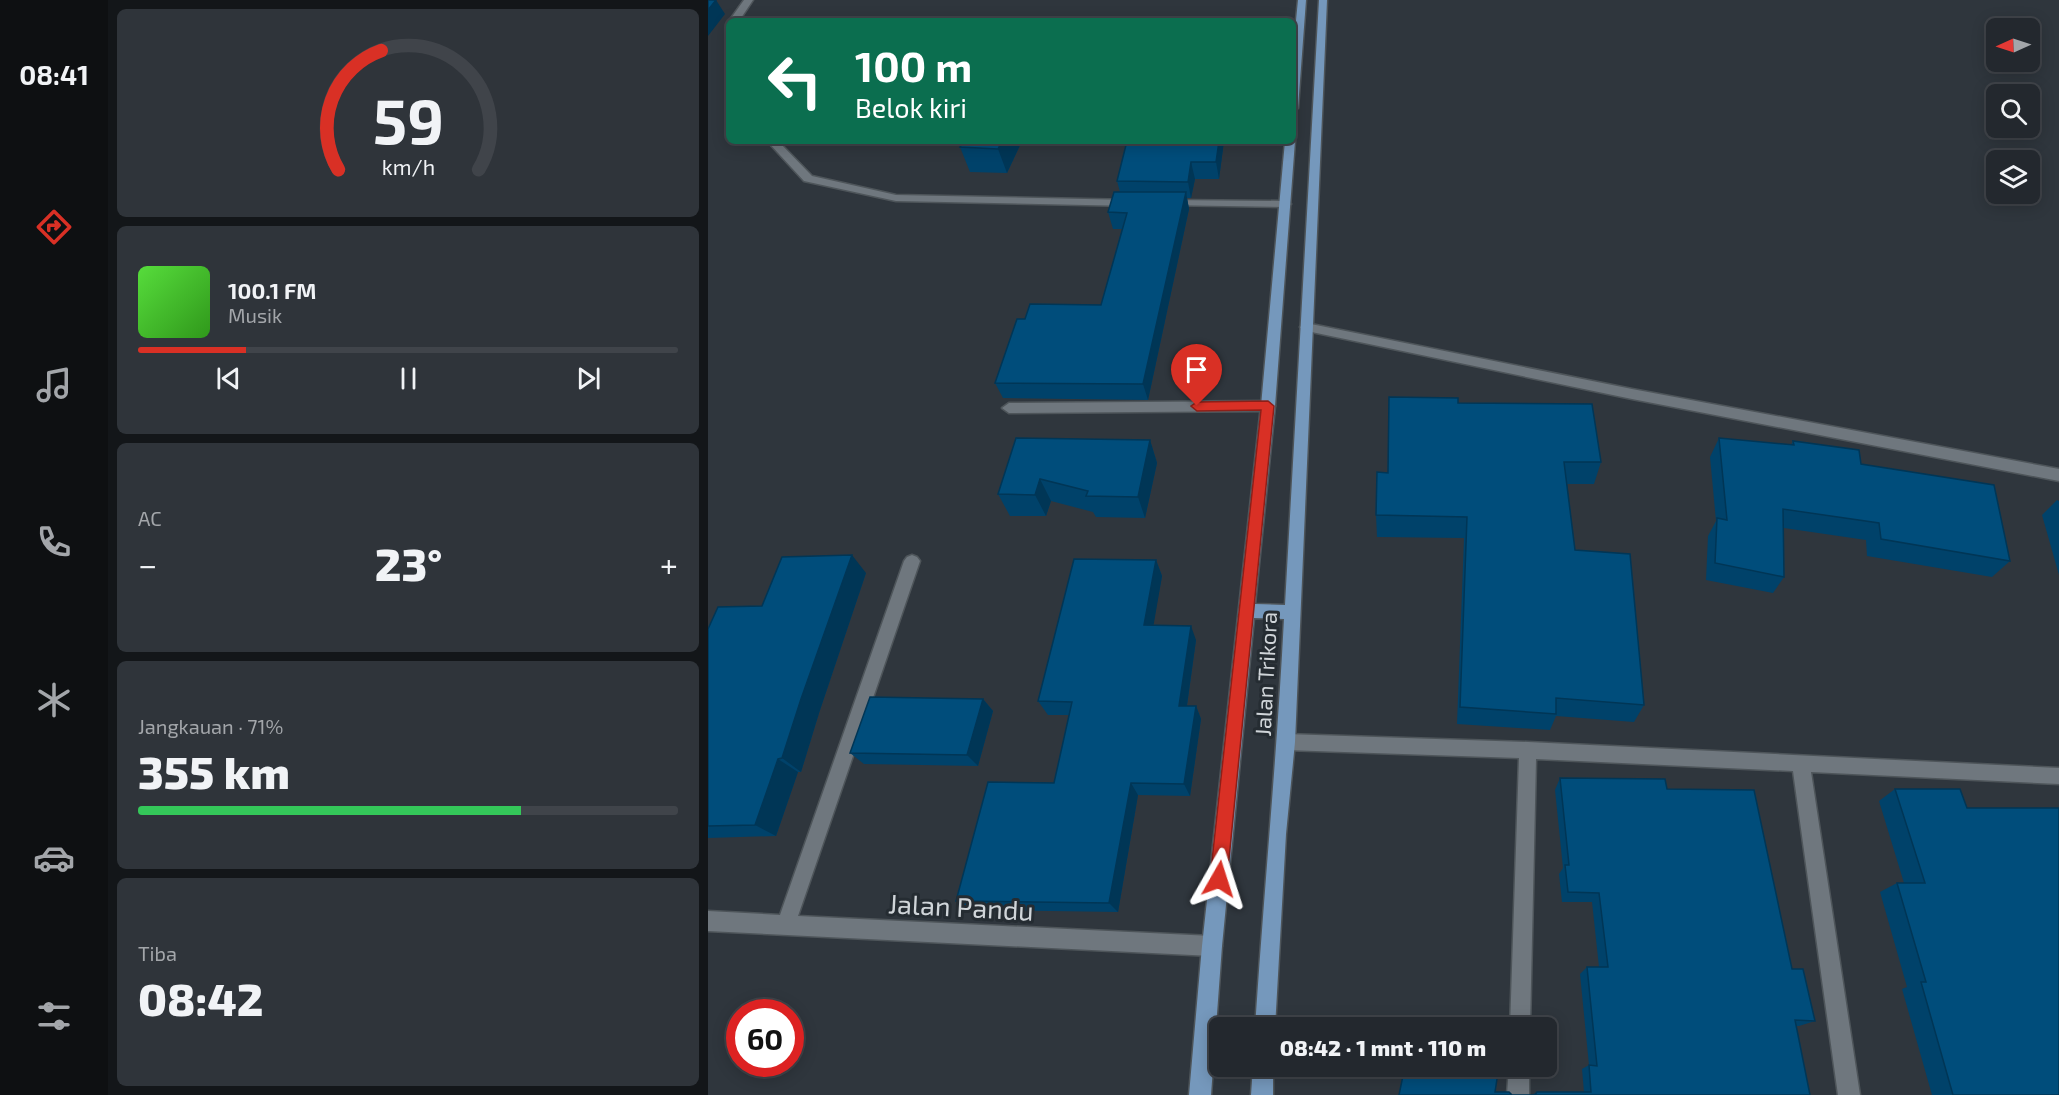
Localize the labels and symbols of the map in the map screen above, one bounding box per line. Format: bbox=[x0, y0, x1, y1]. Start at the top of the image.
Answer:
north arrow bbox=[1986, 18, 2040, 72]
pin bbox=[1171, 344, 1222, 406]
street label: Jalan Trikora bbox=[1249, 611, 1281, 737]
position arrow bbox=[1187, 847, 1251, 911]
street label: Jalan Pandu bbox=[887, 886, 1035, 926]
speed limit sign: 60 bbox=[726, 999, 804, 1077]

